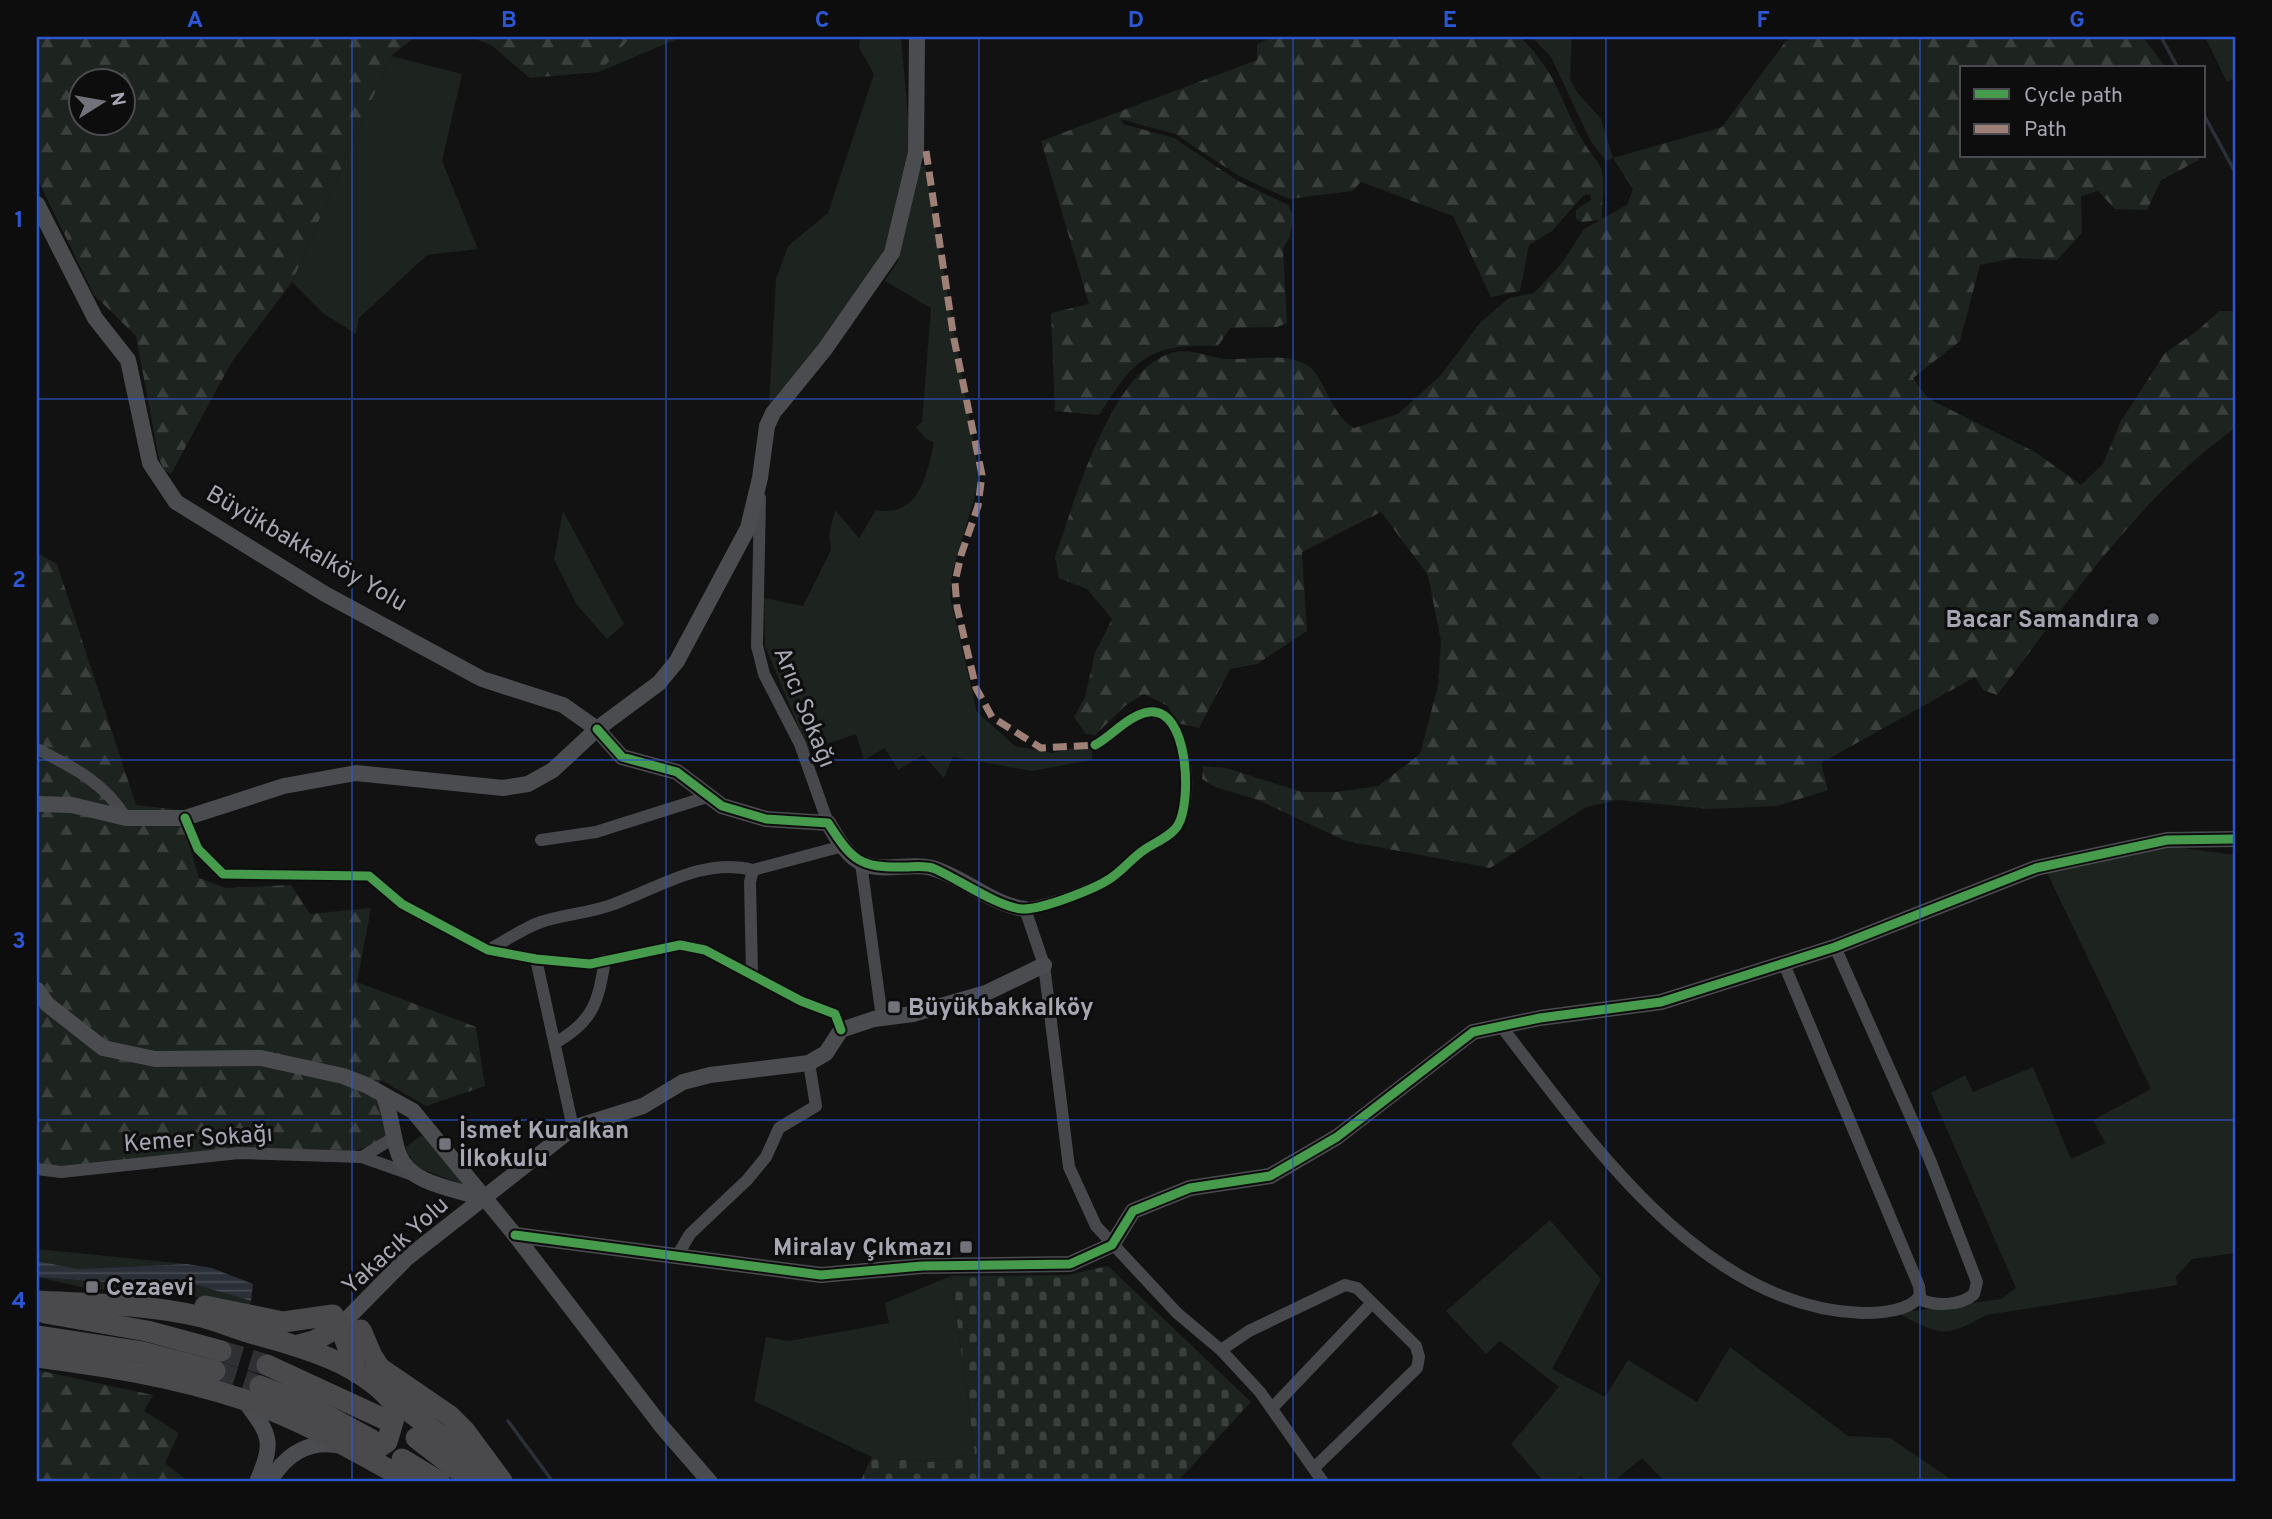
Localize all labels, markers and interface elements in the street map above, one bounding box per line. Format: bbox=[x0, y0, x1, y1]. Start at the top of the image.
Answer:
text: A bbox=[187, 7, 203, 36]
text: B bbox=[501, 7, 517, 36]
text: C bbox=[815, 7, 829, 36]
text: D bbox=[1128, 7, 1144, 36]
text: E bbox=[1443, 7, 1457, 36]
text: F bbox=[1756, 7, 1770, 36]
text: G bbox=[2069, 7, 2085, 36]
north arrow bbox=[66, 66, 136, 136]
legend bbox=[1960, 66, 2206, 158]
text: Cycle path bbox=[2024, 83, 2123, 110]
text: N bbox=[104, 90, 130, 108]
text: Path bbox=[2024, 117, 2067, 144]
text: 1 bbox=[14, 207, 24, 236]
street label: Büyükbakkalköy Yolu bbox=[200, 480, 412, 620]
text: 2 bbox=[12, 567, 26, 596]
place label: Bacar Samandıra bbox=[1946, 606, 2139, 636]
marker: Bacar Samandıra bbox=[2145, 611, 2161, 627]
street label: Arıcı Sokağı bbox=[765, 643, 841, 772]
text: 3 bbox=[12, 928, 26, 957]
place label: Büyükbakkalköy bbox=[908, 994, 1094, 1024]
marker: Büyükbakkalköy bbox=[886, 999, 902, 1015]
place label: İsmet Kuralkan İlkokulu bbox=[459, 1115, 629, 1175]
street label: Kemer Sokağı bbox=[123, 1120, 274, 1160]
marker: İsmet Kuralkan İlkokulu bbox=[437, 1136, 453, 1152]
street label: Yakacık Yolu bbox=[337, 1191, 456, 1302]
place label: Miralay Çıkmazı bbox=[773, 1234, 952, 1264]
marker: Miralay Çıkmazı bbox=[958, 1239, 974, 1255]
place label: Cezaevi bbox=[106, 1274, 194, 1304]
marker: Cezaevi bbox=[84, 1279, 100, 1295]
text: 4 bbox=[12, 1288, 26, 1317]

